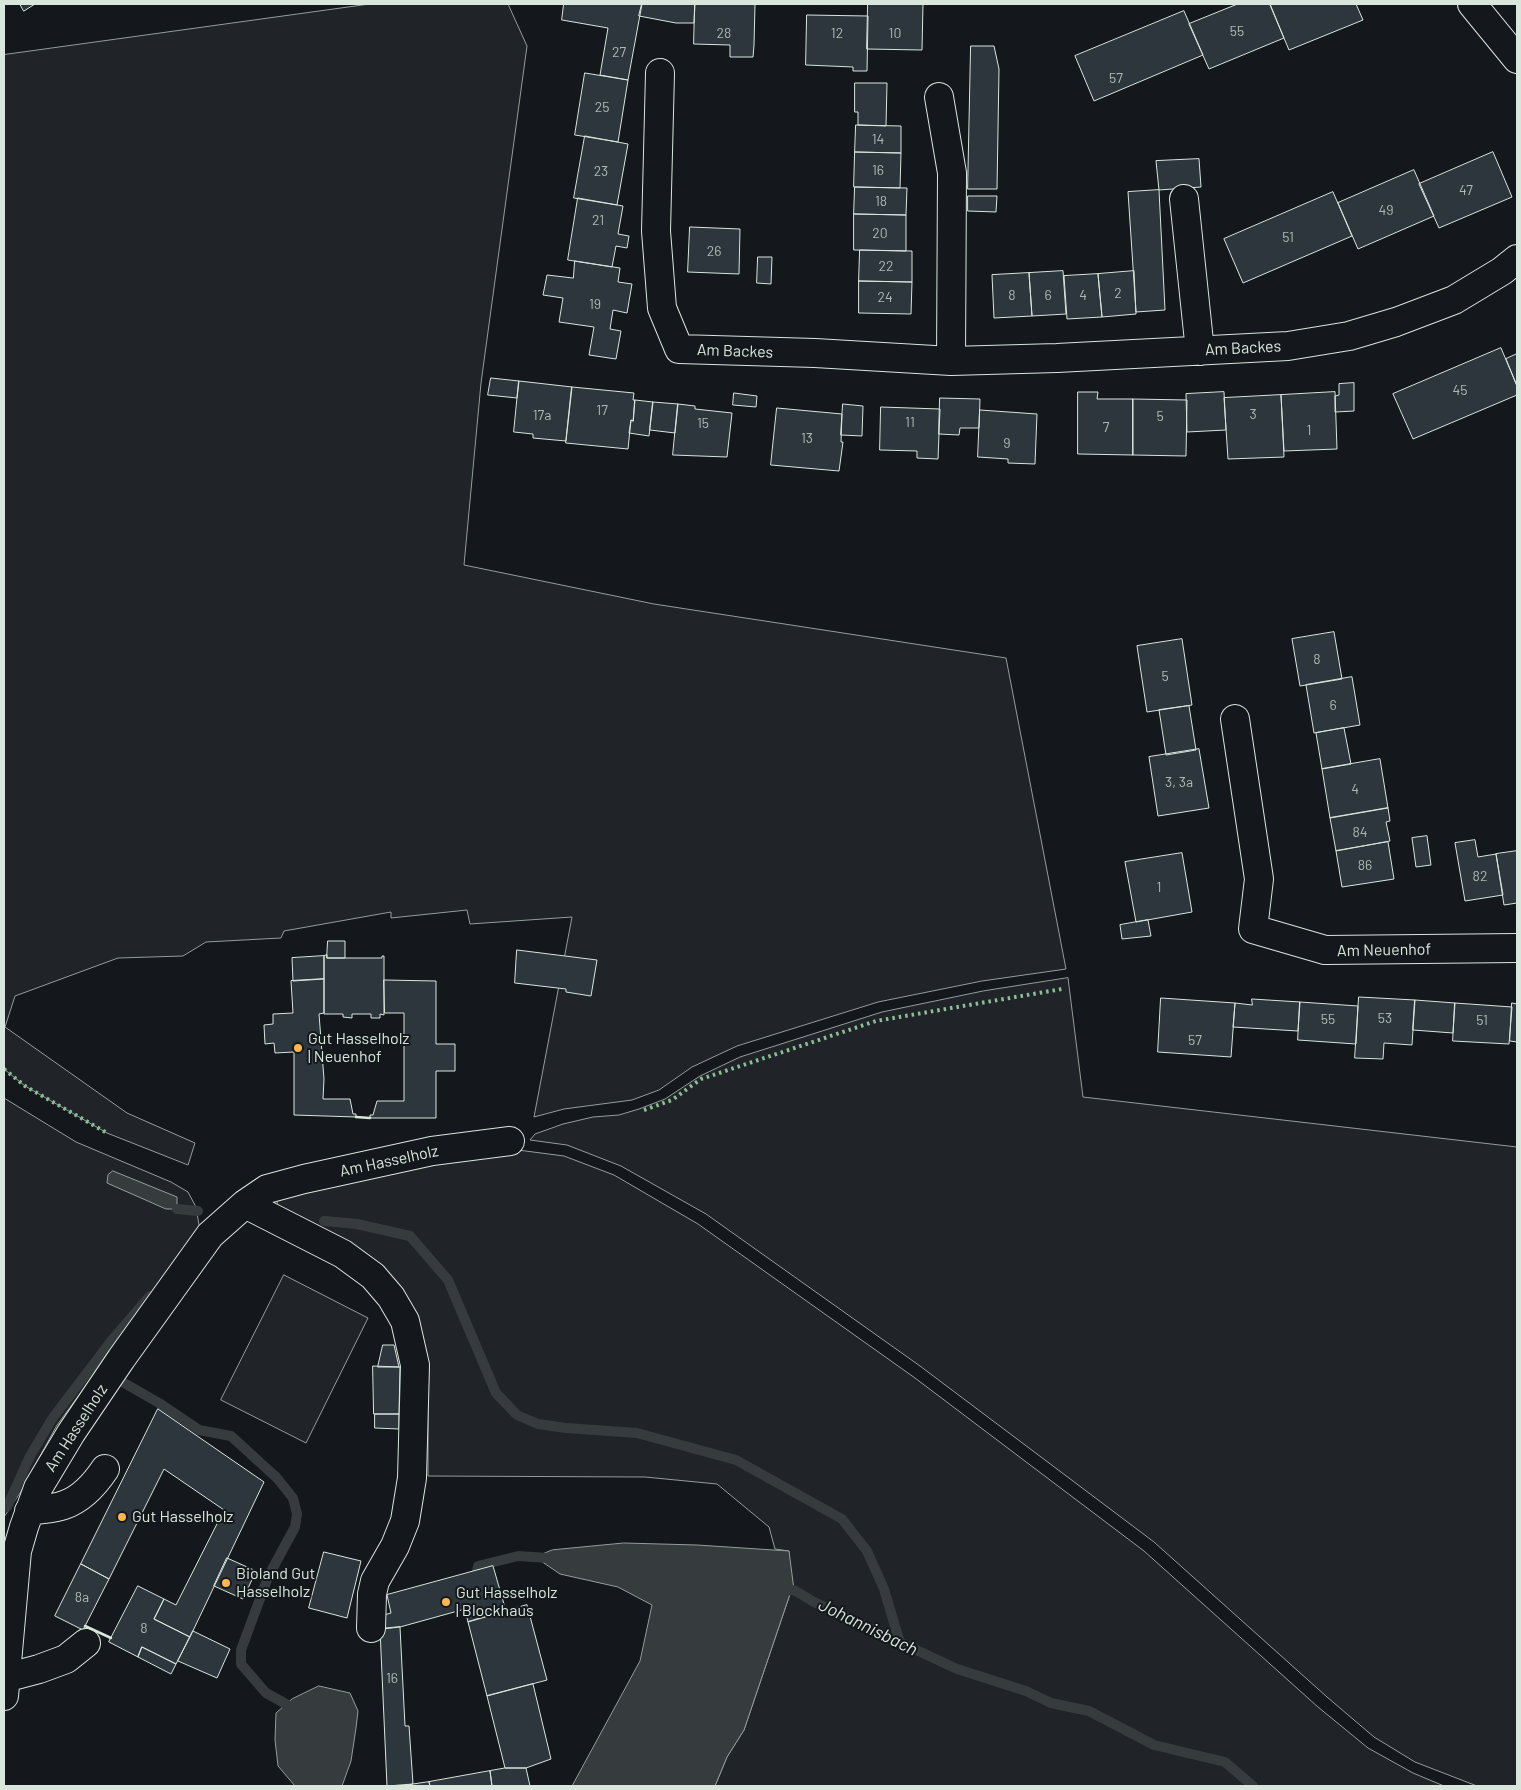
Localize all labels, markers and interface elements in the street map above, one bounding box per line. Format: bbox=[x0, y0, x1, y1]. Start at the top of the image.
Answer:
house number: 55 bbox=[1230, 23, 1244, 39]
house number: 28 bbox=[717, 25, 731, 41]
house number: 12 bbox=[831, 25, 843, 41]
house number: 10 bbox=[889, 25, 901, 41]
house number: 27 bbox=[612, 44, 626, 60]
house number: 57 bbox=[1109, 70, 1123, 86]
house number: 25 bbox=[595, 99, 609, 115]
house number: 14 bbox=[872, 131, 884, 147]
house number: 16 bbox=[872, 162, 884, 178]
house number: 23 bbox=[594, 163, 608, 179]
house number: 47 bbox=[1459, 182, 1473, 198]
house number: 18 bbox=[875, 193, 887, 209]
house number: 49 bbox=[1378, 202, 1394, 218]
house number: 21 bbox=[592, 212, 604, 228]
house number: 20 bbox=[872, 225, 888, 241]
house number: 51 bbox=[1282, 229, 1294, 245]
house number: 26 bbox=[707, 243, 721, 259]
house number: 22 bbox=[878, 258, 894, 274]
house number: 2 bbox=[1114, 285, 1122, 301]
house number: 8 bbox=[1008, 287, 1016, 303]
house number: 6 bbox=[1044, 287, 1052, 303]
house number: 4 bbox=[1079, 287, 1087, 303]
house number: 24 bbox=[877, 289, 893, 305]
house number: 19 bbox=[589, 296, 601, 312]
street label: Am Backes bbox=[1204, 336, 1282, 360]
street label: Am Backes bbox=[697, 340, 773, 362]
house number: 45 bbox=[1453, 382, 1467, 398]
house number: 17 bbox=[596, 402, 608, 418]
house number: 3 bbox=[1249, 406, 1257, 422]
house number: 17a bbox=[533, 407, 551, 423]
house number: 5 bbox=[1156, 408, 1164, 424]
house number: 11 bbox=[905, 414, 915, 430]
house number: 15 bbox=[697, 415, 709, 431]
house number: 7 bbox=[1103, 419, 1109, 435]
house number: 1 bbox=[1307, 422, 1311, 438]
house number: 13 bbox=[801, 430, 813, 446]
house number: 9 bbox=[1003, 435, 1011, 451]
house number: 8 bbox=[1313, 651, 1321, 667]
house number: 5 bbox=[1161, 668, 1169, 684]
house number: 6 bbox=[1329, 697, 1337, 713]
house number: 3, 3a bbox=[1165, 774, 1193, 790]
house number: 4 bbox=[1351, 781, 1359, 797]
house number: 84 bbox=[1352, 824, 1368, 840]
house number: 86 bbox=[1358, 857, 1372, 873]
house number: 82 bbox=[1473, 868, 1487, 884]
house number: 1 bbox=[1157, 879, 1161, 895]
street label: Am Neuenhof bbox=[1337, 940, 1431, 960]
house number: 53 bbox=[1378, 1010, 1392, 1026]
house number: 55 bbox=[1321, 1011, 1335, 1027]
house number: 51 bbox=[1476, 1012, 1488, 1028]
place label: Gut Hasselholz | Neuenhof bbox=[308, 1029, 409, 1067]
house number: 57 bbox=[1188, 1032, 1202, 1048]
marker: Gut Hasselholz | Neuenhof bbox=[292, 1042, 304, 1054]
street label: Am Hasselholz bbox=[338, 1141, 440, 1181]
street label: Am Hasselholz bbox=[41, 1381, 111, 1475]
place label: Gut Hasselholz bbox=[132, 1507, 233, 1527]
marker: Gut Hasselholz bbox=[116, 1511, 128, 1523]
place label: Bioland Gut Hasselholz bbox=[236, 1564, 315, 1602]
marker: Bioland Gut Hasselholz bbox=[220, 1577, 232, 1589]
place label: Gut Hasselholz | Blockhaus bbox=[456, 1583, 557, 1621]
house number: 8a bbox=[75, 1589, 89, 1605]
water label: Johannisbach bbox=[815, 1594, 921, 1660]
marker: Gut Hasselholz | Blockhaus bbox=[440, 1596, 452, 1608]
house number: 8 bbox=[140, 1620, 148, 1636]
house number: 16 bbox=[386, 1670, 398, 1686]

